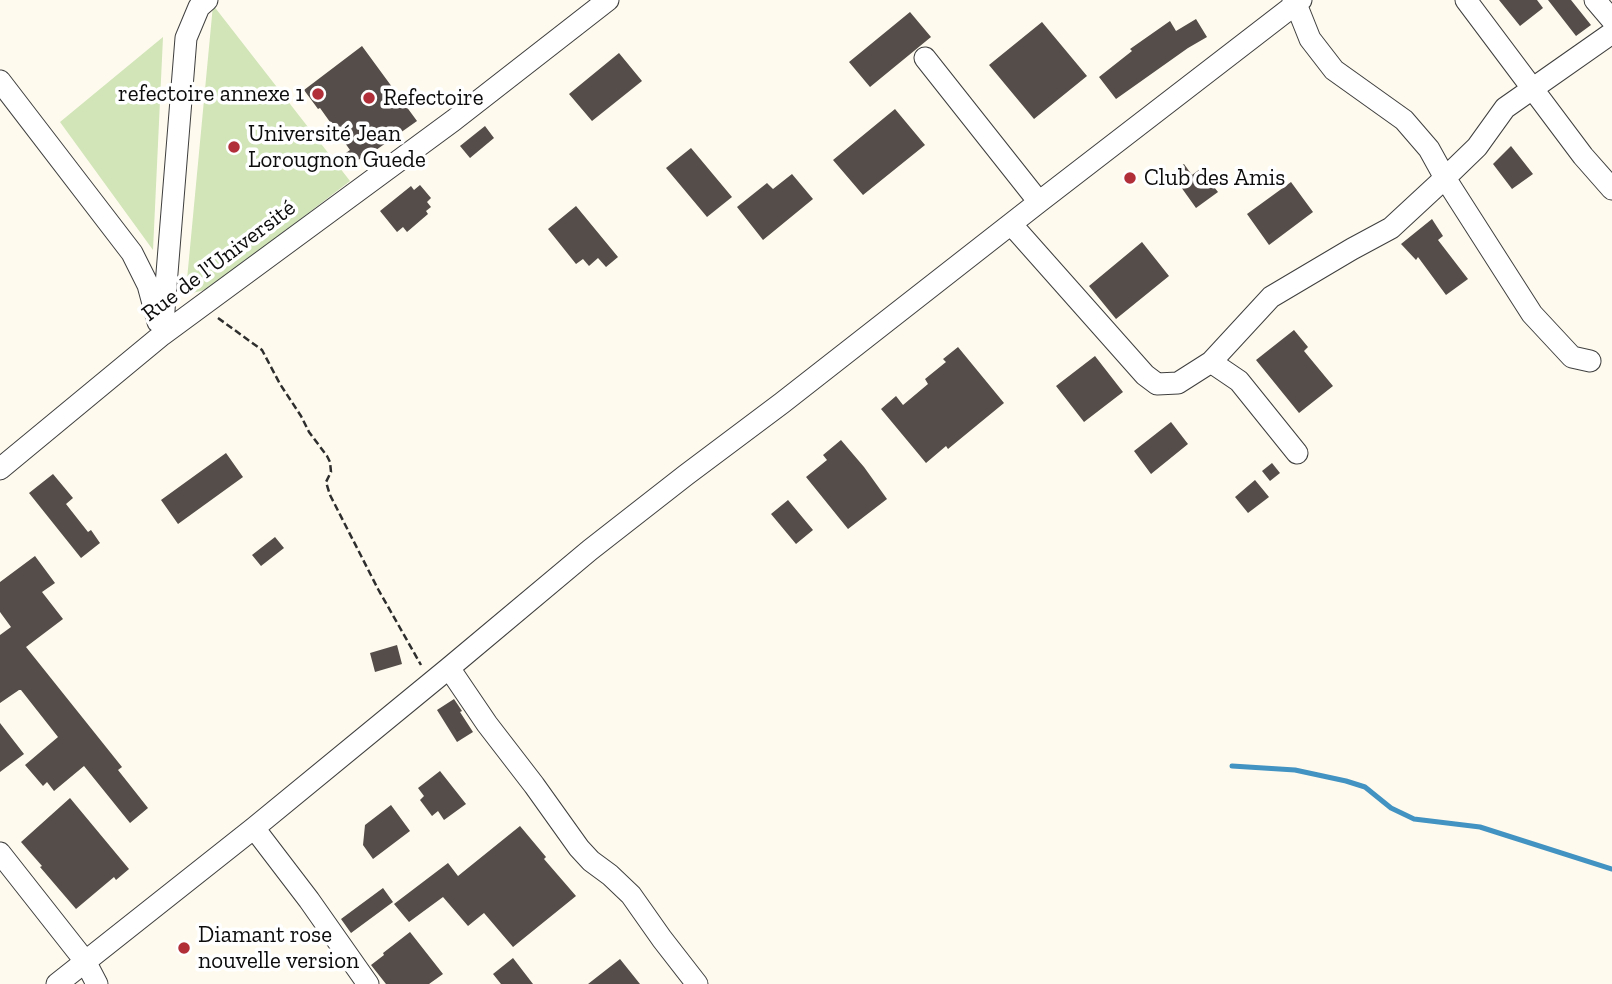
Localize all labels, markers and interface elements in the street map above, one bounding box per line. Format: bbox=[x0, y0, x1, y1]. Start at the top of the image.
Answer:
place label: refectoire annexe 1 bbox=[118, 80, 304, 108]
place label: Refectoire bbox=[383, 84, 484, 112]
marker: refectoire annexe 1 bbox=[310, 86, 326, 102]
marker: Refectoire bbox=[361, 90, 377, 106]
place label: Université Jean Lorougnon Guede bbox=[248, 120, 426, 174]
marker: Université Jean Lorougnon Guede bbox=[226, 139, 242, 155]
place label: Club des Amis bbox=[1144, 164, 1285, 192]
marker: Club des Amis bbox=[1122, 170, 1138, 186]
street label: Rue de l'Université bbox=[137, 194, 301, 328]
place label: Diamant rose nouvelle version bbox=[198, 921, 359, 975]
marker: Diamant rose nouvelle version bbox=[176, 940, 192, 956]

